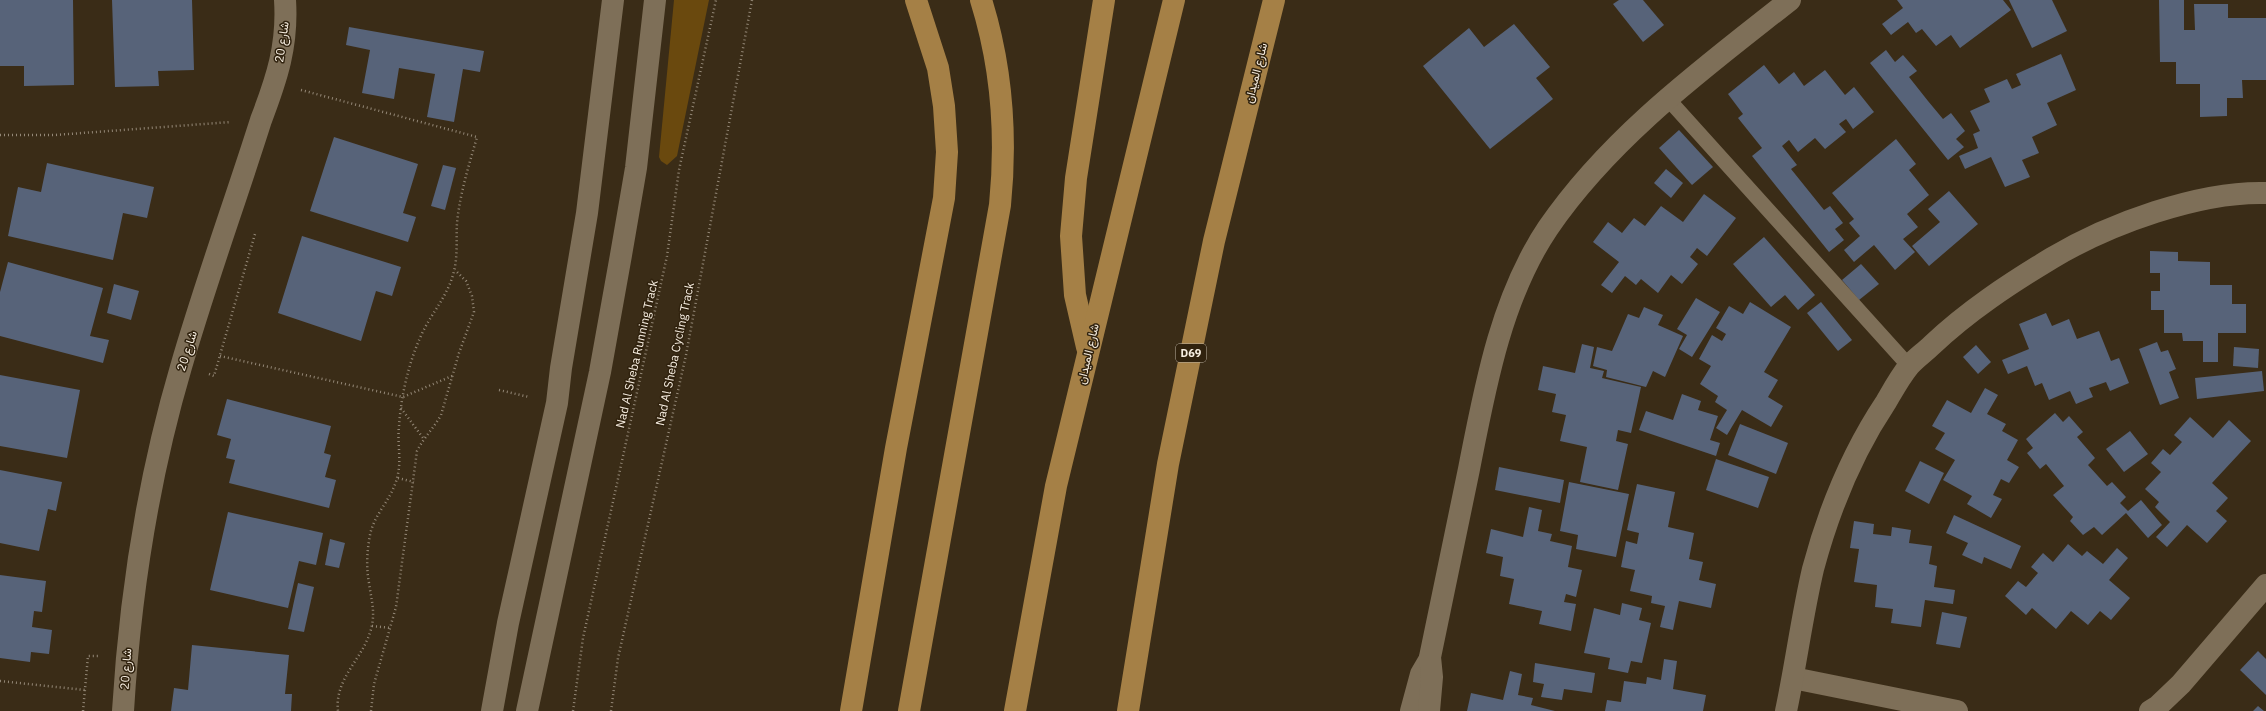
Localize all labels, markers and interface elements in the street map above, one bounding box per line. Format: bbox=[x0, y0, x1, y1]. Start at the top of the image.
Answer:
street label: شارع 20 bbox=[271, 20, 294, 64]
street label: شارع الميدان bbox=[1241, 41, 1272, 105]
street label: Nad Al Sheba Running Track bbox=[612, 278, 661, 429]
street label: Nad Al Sheba Cycling Track bbox=[652, 280, 697, 427]
street label: شارع الميدان bbox=[1073, 322, 1104, 386]
street label: شارع 20 bbox=[173, 329, 202, 373]
road number: D69 bbox=[1176, 344, 1206, 362]
street label: شارع 20 bbox=[117, 648, 136, 690]

